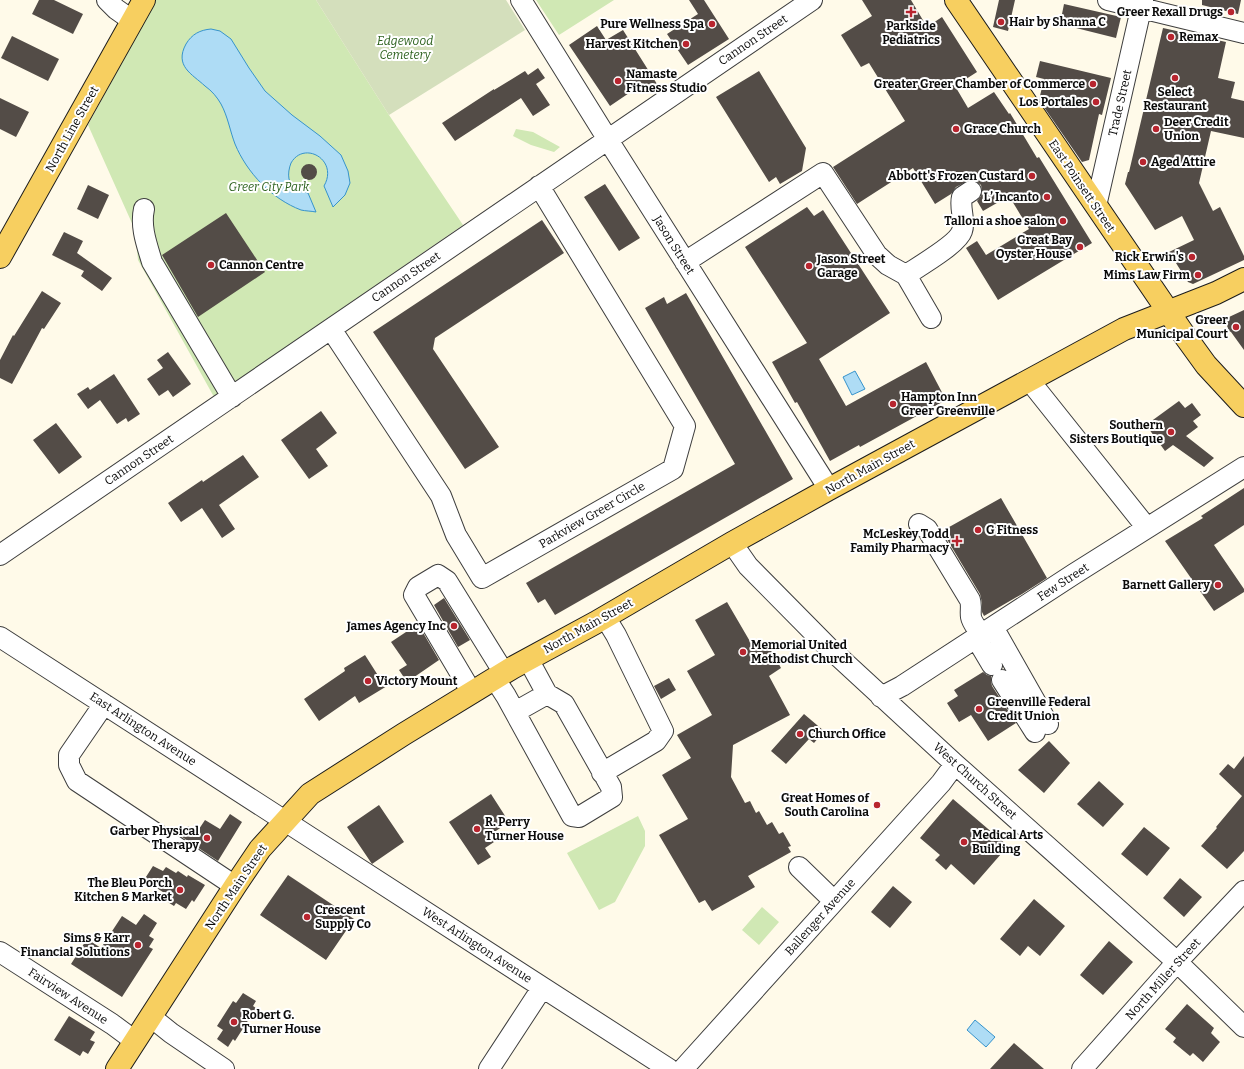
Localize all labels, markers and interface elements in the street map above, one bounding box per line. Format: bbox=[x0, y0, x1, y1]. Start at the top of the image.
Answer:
place label: Greer Rexall Drugs bbox=[1117, 5, 1223, 19]
marker: Parkside Pediatrics bbox=[905, 6, 917, 18]
marker: Greer Rexall Drugs bbox=[1226, 7, 1236, 17]
street label: Cannon Street bbox=[716, 11, 791, 68]
place label: Hair by Shanna C bbox=[1009, 15, 1106, 29]
place label: Pure Wellness Spa bbox=[600, 17, 704, 31]
marker: Hair by Shanna C bbox=[996, 17, 1006, 27]
marker: Pure Wellness Spa bbox=[707, 19, 717, 29]
place label: Parkside Pediatrics bbox=[882, 19, 940, 47]
place label: Remax bbox=[1179, 30, 1219, 44]
marker: Remax bbox=[1166, 32, 1176, 42]
park label: Edgewood Cemetery bbox=[377, 34, 433, 62]
place label: Harvest Kitchen bbox=[586, 37, 678, 51]
marker: Harvest Kitchen bbox=[681, 39, 691, 49]
place label: Namaste Fitness Studio bbox=[626, 67, 707, 95]
street label: Trade Street bbox=[1106, 68, 1135, 138]
marker: Select Restaurant bbox=[1170, 73, 1180, 83]
marker: Namaste Fitness Studio bbox=[613, 76, 623, 86]
place label: Greater Greer Chamber of Commerce bbox=[874, 77, 1085, 91]
marker: Greater Greer Chamber of Commerce bbox=[1088, 79, 1098, 89]
street label: North Line Street bbox=[43, 83, 102, 174]
place label: Select Restaurant bbox=[1143, 85, 1207, 113]
place label: Los Portales bbox=[1019, 95, 1088, 109]
marker: Los Portales bbox=[1091, 97, 1101, 107]
place label: Deer Credit Union bbox=[1164, 115, 1229, 143]
place label: Grace Church bbox=[964, 122, 1041, 136]
marker: Grace Church bbox=[951, 124, 961, 134]
marker: Deer Credit Union bbox=[1151, 124, 1161, 134]
street label: East Poinsett Street bbox=[1046, 137, 1119, 235]
place label: Aged Attire bbox=[1151, 155, 1216, 169]
marker: Aged Attire bbox=[1138, 157, 1148, 167]
place label: Abbott's Frozen Custard bbox=[888, 169, 1025, 183]
marker: Abbott's Frozen Custard bbox=[1027, 171, 1037, 181]
park label: Greer City Park bbox=[229, 180, 310, 194]
place label: L’ Incanto bbox=[983, 190, 1039, 204]
marker: L’ Incanto bbox=[1042, 192, 1052, 202]
street label: Jason Street bbox=[650, 212, 698, 278]
place label: Talloni a shoe salon bbox=[944, 214, 1055, 228]
marker: Talloni a shoe salon bbox=[1058, 216, 1068, 226]
place label: Great Bay Oyster House bbox=[996, 233, 1072, 261]
marker: Great Bay Oyster House bbox=[1075, 242, 1085, 252]
street label: Cannon Street bbox=[369, 248, 444, 305]
place label: Rick Erwin's bbox=[1115, 250, 1184, 264]
place label: Jason Street Garage bbox=[816, 252, 886, 280]
marker: Rick Erwin's bbox=[1187, 252, 1197, 262]
place label: Cannon Centre bbox=[219, 258, 304, 272]
marker: Cannon Centre bbox=[206, 260, 216, 270]
marker: Jason Street Garage bbox=[804, 261, 814, 271]
place label: Mims Law Firm bbox=[1104, 268, 1191, 282]
marker: Mims Law Firm bbox=[1193, 270, 1203, 280]
place label: Greer Municipal Court bbox=[1136, 313, 1228, 341]
marker: Greer Municipal Court bbox=[1231, 322, 1241, 332]
place label: Hampton Inn Greer Greenville bbox=[901, 390, 995, 418]
marker: Hampton Inn Greer Greenville bbox=[888, 399, 898, 409]
place label: Southern Sisters Boutique bbox=[1070, 418, 1163, 446]
marker: Southern Sisters Boutique bbox=[1166, 427, 1176, 437]
street label: Cannon Street bbox=[102, 431, 177, 488]
street label: North Main Street bbox=[823, 436, 918, 497]
street label: Parkview Greer Circle bbox=[537, 479, 647, 551]
place label: G Fitness bbox=[986, 523, 1038, 537]
marker: G Fitness bbox=[973, 525, 983, 535]
place label: McLeskey Todd Family Pharmacy bbox=[850, 527, 950, 555]
marker: McLeskey Todd Family Pharmacy bbox=[952, 536, 962, 546]
street label: Few Street bbox=[1035, 560, 1092, 604]
place label: Barnett Gallery bbox=[1122, 578, 1210, 592]
marker: Barnett Gallery bbox=[1213, 580, 1223, 590]
street label: North Main Street bbox=[541, 595, 636, 656]
place label: James Agency Inc bbox=[346, 619, 446, 633]
marker: James Agency Inc bbox=[449, 621, 459, 631]
place label: Memorial United Methodist Church bbox=[751, 638, 853, 666]
marker: Memorial United Methodist Church bbox=[738, 647, 748, 657]
place label: Victory Mount bbox=[376, 674, 458, 688]
marker: Victory Mount bbox=[363, 676, 373, 686]
street label: East Arlington Avenue bbox=[87, 689, 199, 769]
place label: Greenville Federal Credit Union bbox=[987, 695, 1091, 723]
marker: Greenville Federal Credit Union bbox=[974, 704, 984, 714]
place label: Church Office bbox=[808, 727, 886, 741]
marker: Church Office bbox=[795, 729, 805, 739]
street label: West Church Street bbox=[930, 740, 1020, 823]
place label: Great Homes of South Carolina bbox=[781, 791, 871, 819]
marker: Great Homes of South Carolina bbox=[872, 800, 882, 810]
place label: R. Perry Turner House bbox=[485, 815, 564, 843]
place label: Garber Physical Therapy bbox=[110, 824, 199, 852]
marker: R. Perry Turner House bbox=[472, 824, 482, 834]
place label: Medical Arts Building bbox=[972, 828, 1043, 856]
marker: Garber Physical Therapy bbox=[202, 833, 212, 843]
marker: Medical Arts Building bbox=[959, 837, 969, 847]
street label: North Main Street bbox=[202, 841, 270, 932]
place label: The Bleu Porch Kitchen & Market bbox=[74, 876, 172, 904]
street label: Ballenger Avenue bbox=[782, 876, 858, 958]
marker: The Bleu Porch Kitchen & Market bbox=[175, 885, 185, 895]
place label: Crescent Supply Co bbox=[315, 903, 371, 931]
street label: West Arlington Avenue bbox=[419, 904, 535, 986]
marker: Crescent Supply Co bbox=[302, 912, 312, 922]
place label: Sims & Karr Financial Solutions bbox=[21, 931, 130, 959]
street label: North Miller Street bbox=[1123, 935, 1204, 1023]
marker: Sims & Karr Financial Solutions bbox=[133, 940, 143, 950]
street label: Fairview Avenue bbox=[25, 965, 111, 1027]
place label: Robert G. Turner House bbox=[242, 1008, 321, 1036]
marker: Robert G. Turner House bbox=[229, 1017, 239, 1027]

